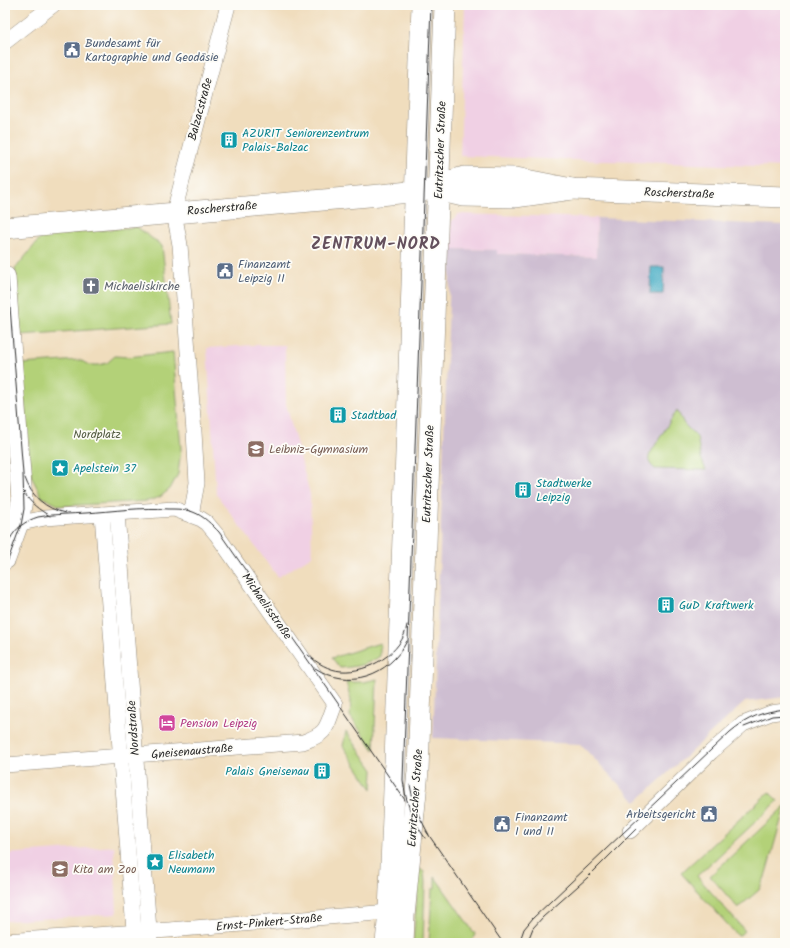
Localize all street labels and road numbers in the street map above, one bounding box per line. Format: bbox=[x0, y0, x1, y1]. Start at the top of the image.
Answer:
street label: Balzacstraße bbox=[183, 75, 218, 143]
street label: Eutritzscher Straße bbox=[429, 100, 452, 199]
street label: Roscherstraße bbox=[643, 183, 715, 204]
street label: Roscherstraße bbox=[186, 196, 259, 221]
street label: Eutritzscher Straße bbox=[417, 424, 440, 523]
street label: Michaelisstraße bbox=[236, 569, 297, 644]
street label: Nordstraße bbox=[122, 699, 145, 756]
street label: Gneisenaustraße bbox=[150, 738, 234, 765]
street label: Eutritzscher Straße bbox=[403, 748, 428, 848]
street label: Ernst-Pinkert-Straße bbox=[215, 908, 324, 937]

